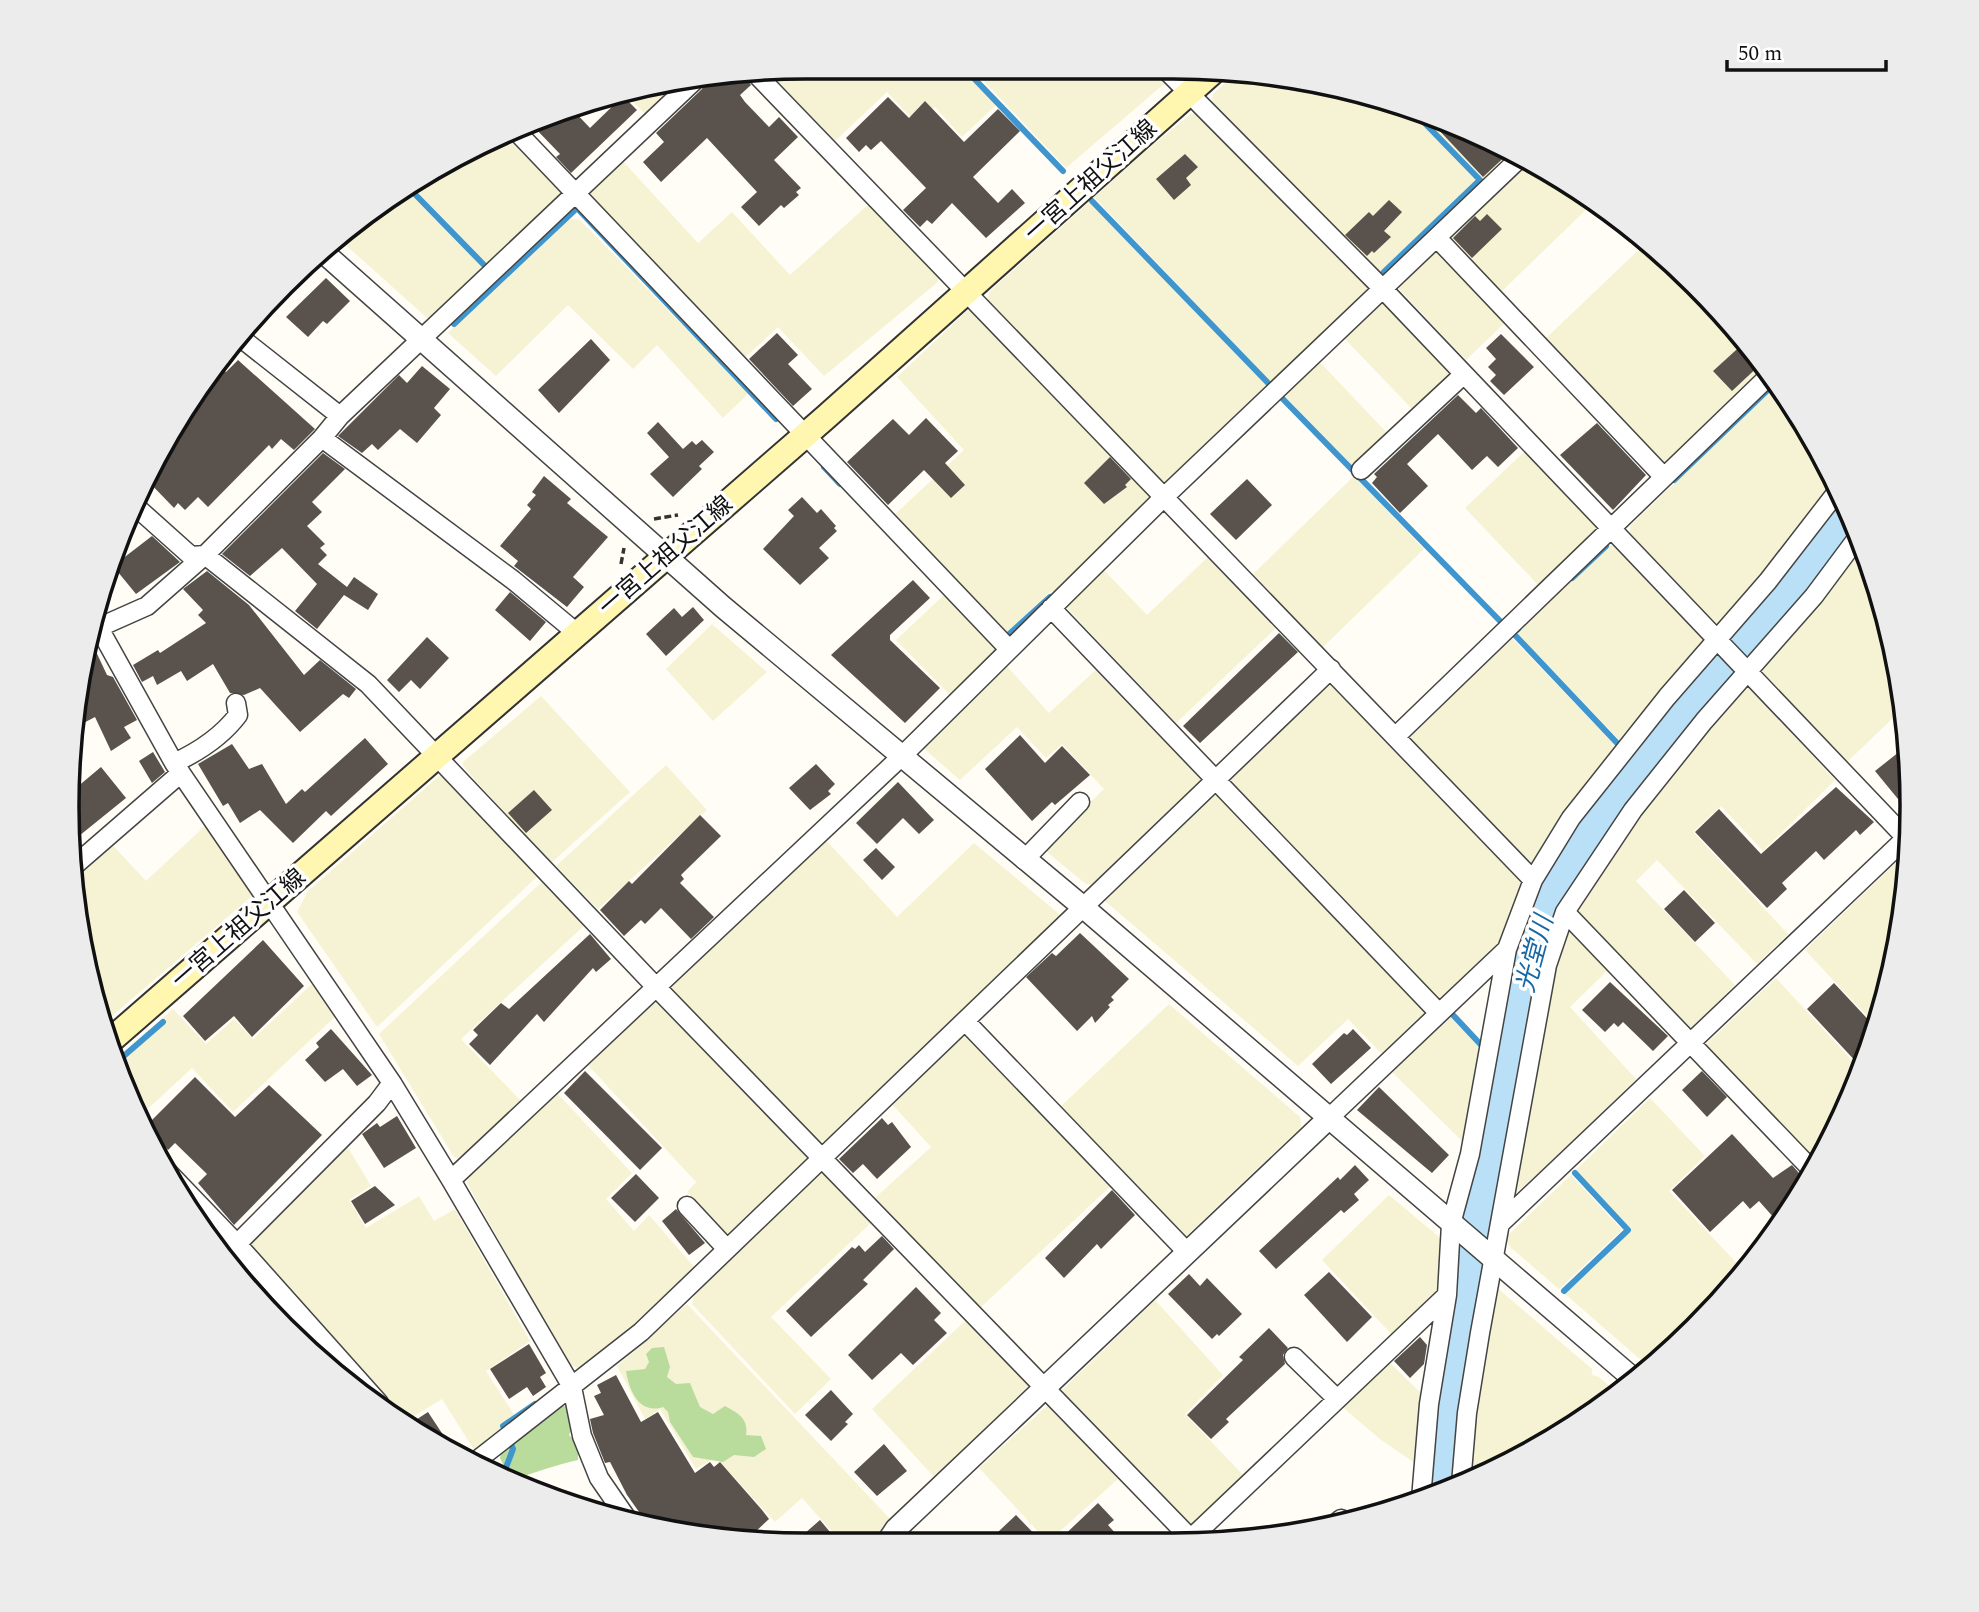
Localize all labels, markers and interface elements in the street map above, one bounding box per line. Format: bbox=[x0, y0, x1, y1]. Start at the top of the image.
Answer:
scale bar bbox=[1727, 28, 1886, 72]
text: 50 m bbox=[1738, 38, 1782, 70]
street label: 一宮上祖父江線 bbox=[1017, 111, 1165, 251]
street label: 一宮上祖父江線 bbox=[591, 487, 741, 625]
street label: 一宮上祖父江線 bbox=[164, 860, 314, 998]
water label: 光堂川 bbox=[1506, 908, 1565, 997]

